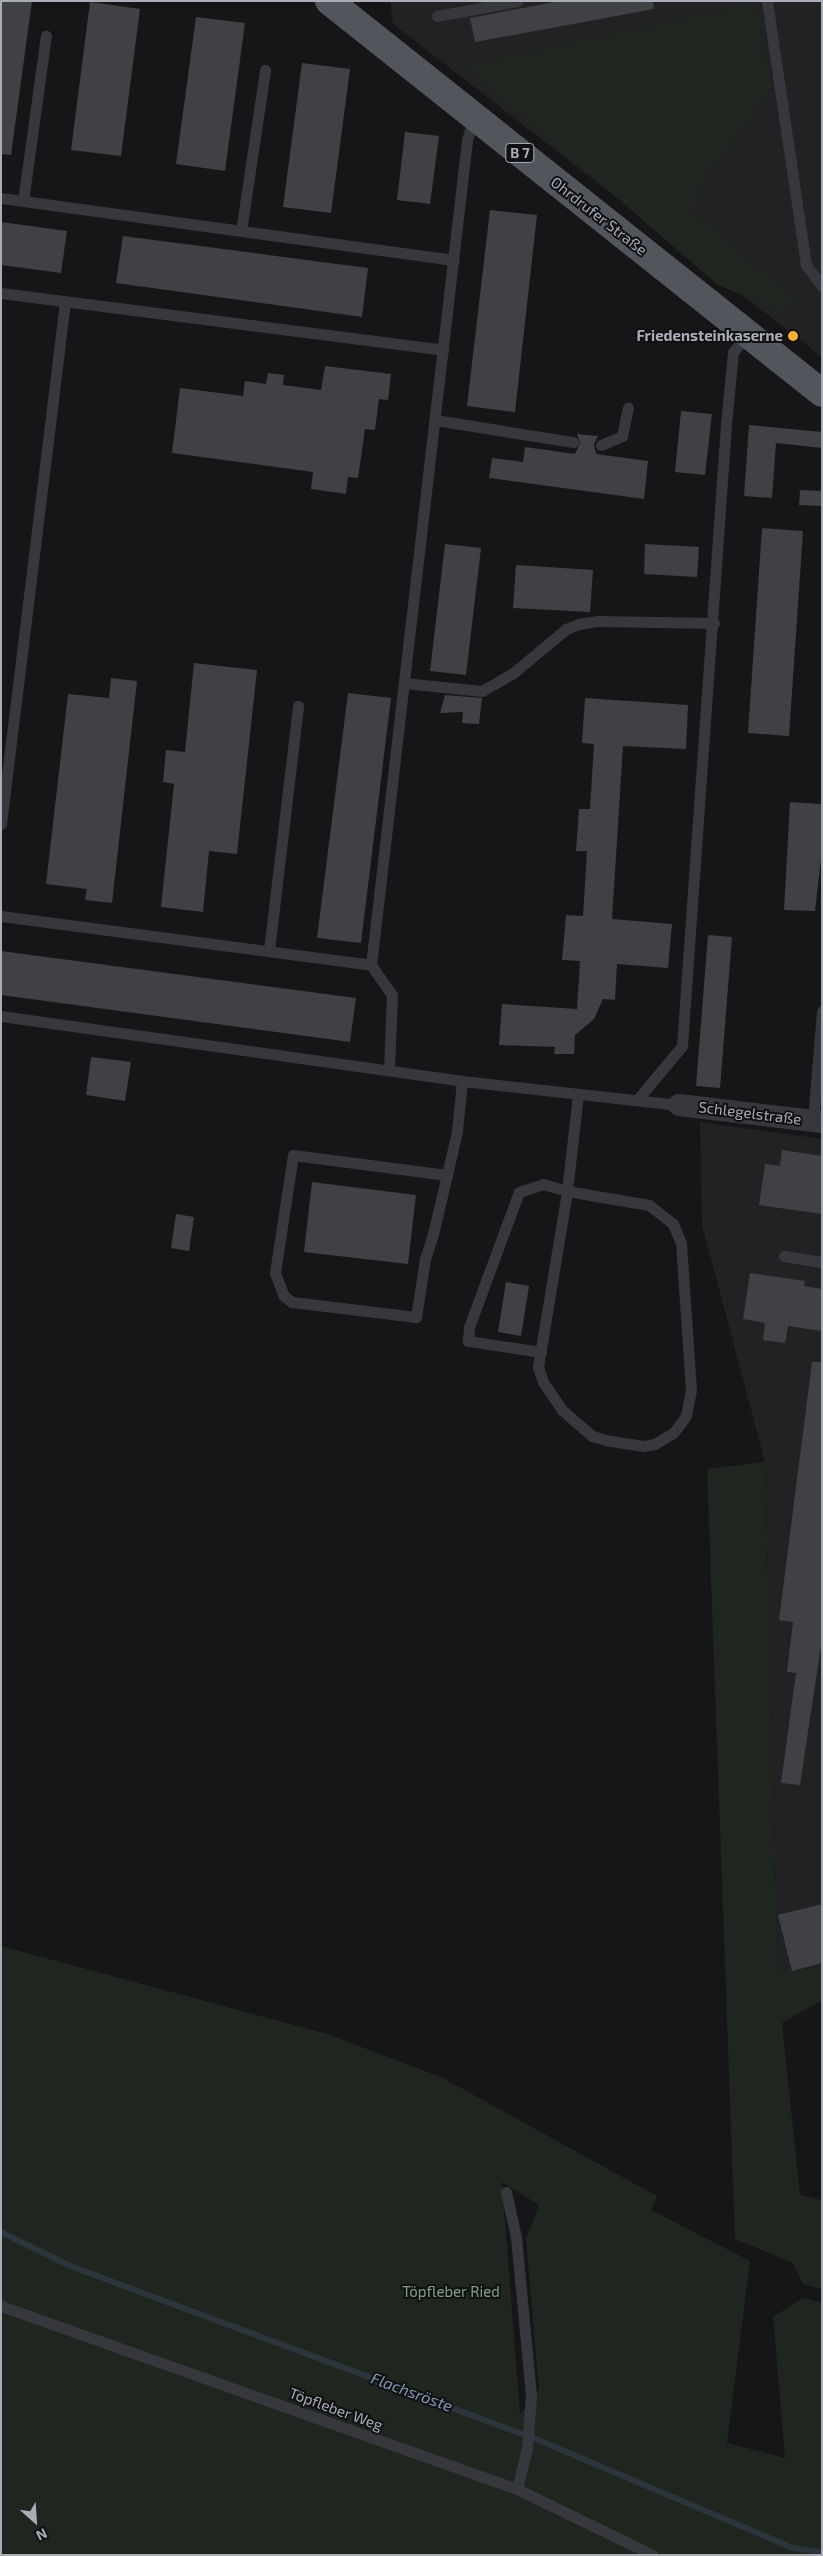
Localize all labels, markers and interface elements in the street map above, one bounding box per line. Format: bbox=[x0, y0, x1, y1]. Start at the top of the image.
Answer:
road number: B 7 bbox=[505, 142, 535, 164]
street label: Ohrdrufer Straße bbox=[547, 173, 651, 259]
place label: Friedensteinkaserne bbox=[636, 327, 783, 345]
marker: Friedensteinkaserne bbox=[787, 330, 799, 342]
street label: Schlegelstraße bbox=[698, 1098, 802, 1128]
park label: Töpfleber Ried bbox=[402, 2283, 500, 2301]
water label: Flachsröste bbox=[369, 2368, 455, 2416]
street label: Töpfleber Weg bbox=[287, 2384, 385, 2434]
north arrow bbox=[10, 2496, 60, 2546]
text: N bbox=[34, 2525, 50, 2545]

